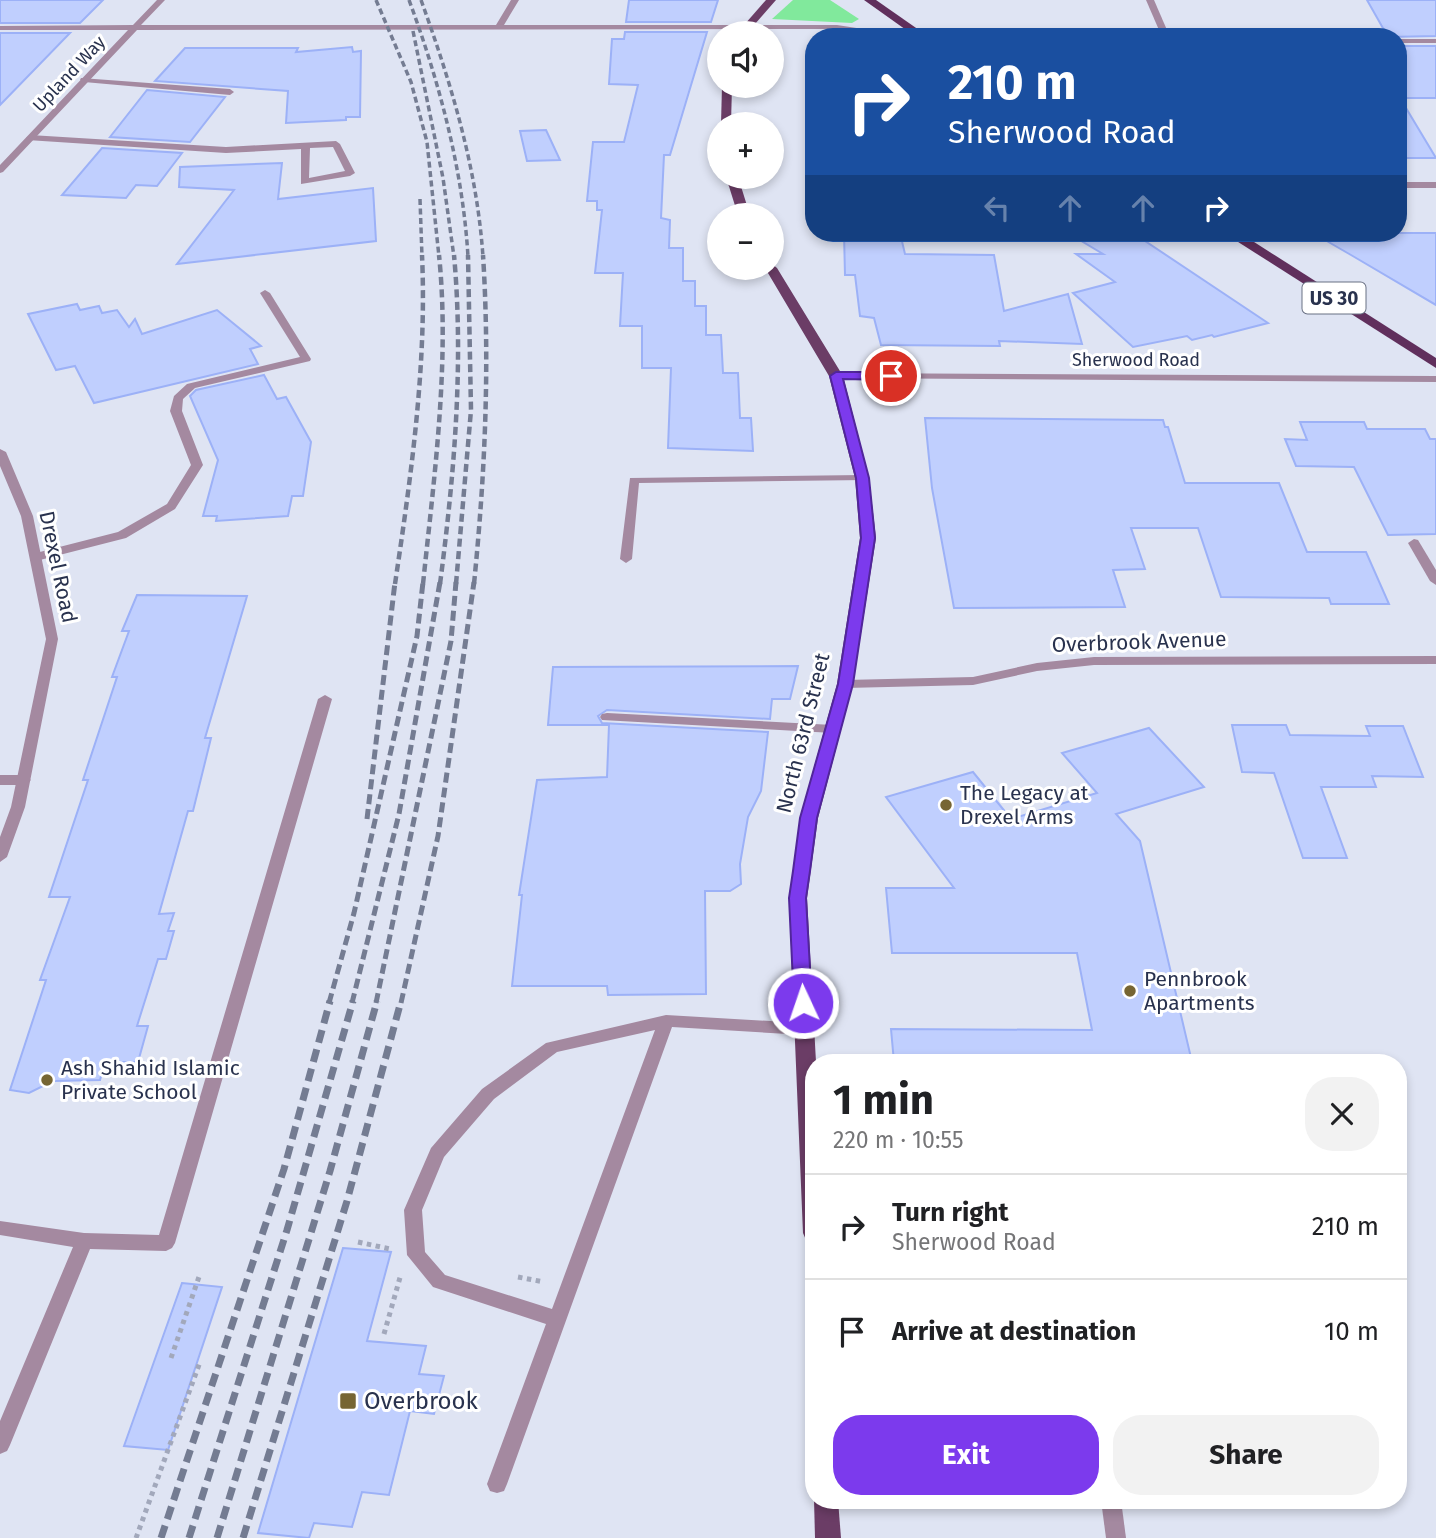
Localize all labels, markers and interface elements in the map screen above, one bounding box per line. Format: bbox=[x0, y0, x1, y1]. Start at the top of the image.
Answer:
map controls bbox=[707, 21, 784, 280]
button: sound bbox=[707, 21, 784, 98]
street label: Upland Way bbox=[28, 31, 110, 117]
text: 210 m bbox=[948, 53, 1077, 112]
icon: right bbox=[833, 56, 924, 147]
button: + bbox=[707, 112, 784, 189]
text: Sherwood Road bbox=[948, 113, 1176, 151]
icon: left bbox=[978, 189, 1016, 227]
icon: ahead bbox=[1051, 189, 1089, 227]
icon: ahead bbox=[1124, 189, 1162, 227]
icon: right bbox=[1197, 189, 1235, 227]
button: − bbox=[707, 203, 784, 280]
road number: US 30 bbox=[1302, 282, 1366, 314]
pin bbox=[861, 346, 921, 406]
street label: Sherwood Road bbox=[1072, 349, 1200, 371]
icon: arrive bbox=[872, 357, 910, 395]
street label: Drexel Road bbox=[33, 509, 83, 625]
street label: Overbrook Avenue bbox=[1051, 626, 1227, 658]
street label: North 63rd Street bbox=[771, 650, 836, 816]
place label: The Legacy at Drexel Arms bbox=[960, 780, 1089, 830]
marker: The Legacy at Drexel Arms bbox=[938, 797, 954, 813]
position arrow bbox=[766, 966, 840, 1040]
place label: Pennbrook Apartments bbox=[1144, 966, 1255, 1016]
marker: Pennbrook Apartments bbox=[1122, 983, 1138, 999]
place label: Ash Shahid Islamic Private School bbox=[61, 1055, 240, 1105]
marker: Ash Shahid Islamic Private School bbox=[39, 1072, 55, 1088]
text: 1 min bbox=[833, 1075, 934, 1125]
button: close bbox=[1305, 1077, 1379, 1151]
text: 220 m · 10:55 bbox=[833, 1126, 963, 1154]
text: Turn right bbox=[892, 1197, 1009, 1228]
icon: right bbox=[833, 1208, 871, 1246]
text: 210 m bbox=[1312, 1211, 1379, 1242]
text: Sherwood Road bbox=[892, 1228, 1056, 1256]
icon: arrive bbox=[833, 1313, 871, 1351]
text: Arrive at destination bbox=[892, 1316, 1136, 1347]
text: 10 m bbox=[1324, 1316, 1379, 1347]
place label: Overbrook bbox=[364, 1387, 478, 1415]
marker: Overbrook bbox=[338, 1391, 358, 1411]
button: Exit bbox=[833, 1415, 1099, 1495]
button: Share bbox=[1113, 1415, 1379, 1495]

